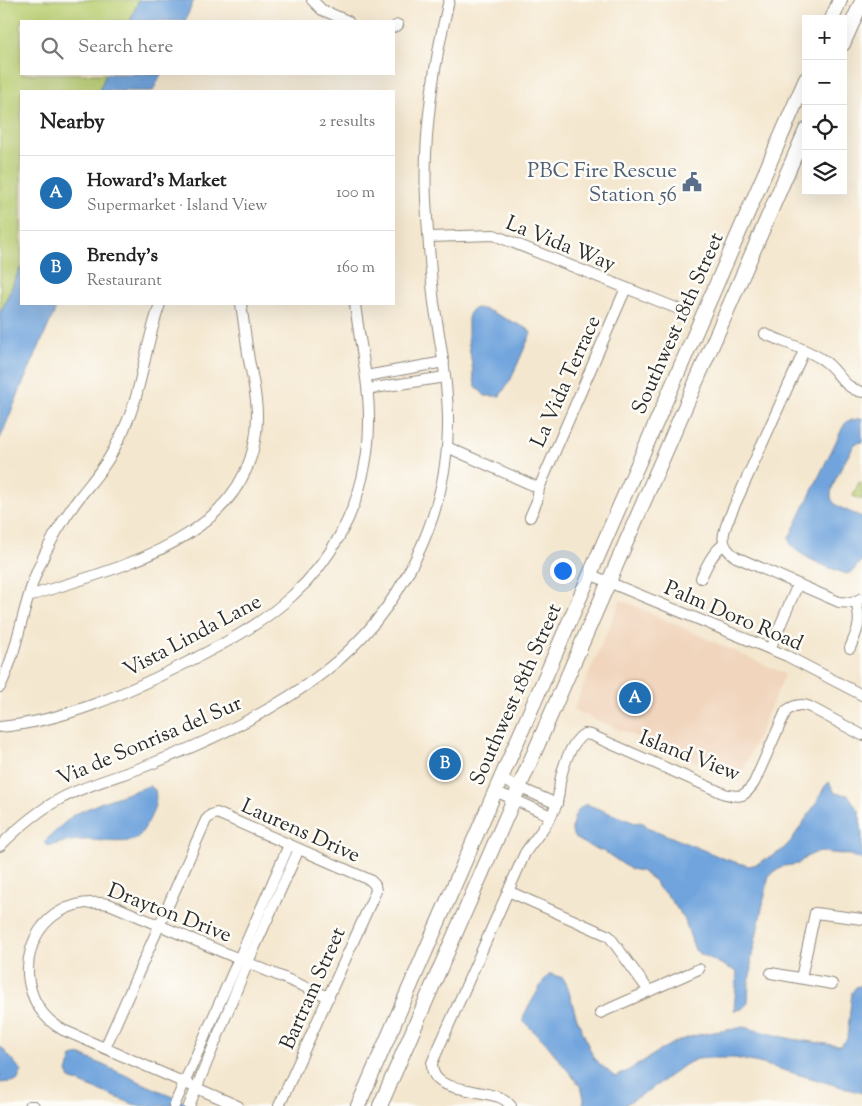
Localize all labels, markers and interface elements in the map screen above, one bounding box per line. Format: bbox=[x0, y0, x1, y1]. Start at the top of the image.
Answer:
map controls bbox=[802, 15, 847, 195]
button: + bbox=[802, 15, 847, 60]
search box bbox=[20, 20, 395, 75]
icon: search bbox=[38, 34, 66, 62]
text: Search here bbox=[78, 34, 173, 61]
button: − bbox=[802, 60, 847, 105]
button: locate bbox=[802, 105, 847, 150]
text: Nearby bbox=[40, 108, 105, 138]
text: 2 results bbox=[319, 111, 375, 134]
button: layers bbox=[802, 150, 847, 195]
place label: PBC Fire Rescue Station 56 bbox=[527, 157, 677, 211]
text: Howard's Market bbox=[87, 168, 226, 195]
public building icon: PBC Fire Rescue Station 56 bbox=[681, 171, 703, 193]
text: A bbox=[50, 182, 63, 205]
text: 100 m bbox=[336, 182, 375, 205]
text: Supermarket · Island View bbox=[87, 195, 267, 218]
street label: La Vida Way bbox=[501, 209, 620, 281]
street label: Southwest 18th Street bbox=[625, 228, 732, 419]
text: Brendy's bbox=[87, 243, 158, 270]
text: B bbox=[51, 257, 61, 280]
text: 160 m bbox=[337, 257, 375, 280]
text: Restaurant bbox=[87, 270, 162, 293]
street label: La Vida Terrace bbox=[524, 311, 609, 453]
your location bbox=[550, 558, 576, 584]
street label: Palm Doro Road bbox=[659, 574, 807, 660]
street label: Vista Linda Lane bbox=[119, 588, 267, 686]
street label: Southwest 18th Street bbox=[463, 599, 570, 790]
pin: A bbox=[619, 679, 651, 717]
street label: Via de Sonrisa del Sur bbox=[53, 689, 247, 794]
street label: Island View bbox=[634, 724, 744, 790]
pin: B bbox=[429, 745, 461, 783]
street label: Laurens Drive bbox=[236, 792, 365, 871]
street label: Drayton Drive bbox=[103, 876, 236, 951]
street label: Bartram Street bbox=[273, 923, 354, 1055]

